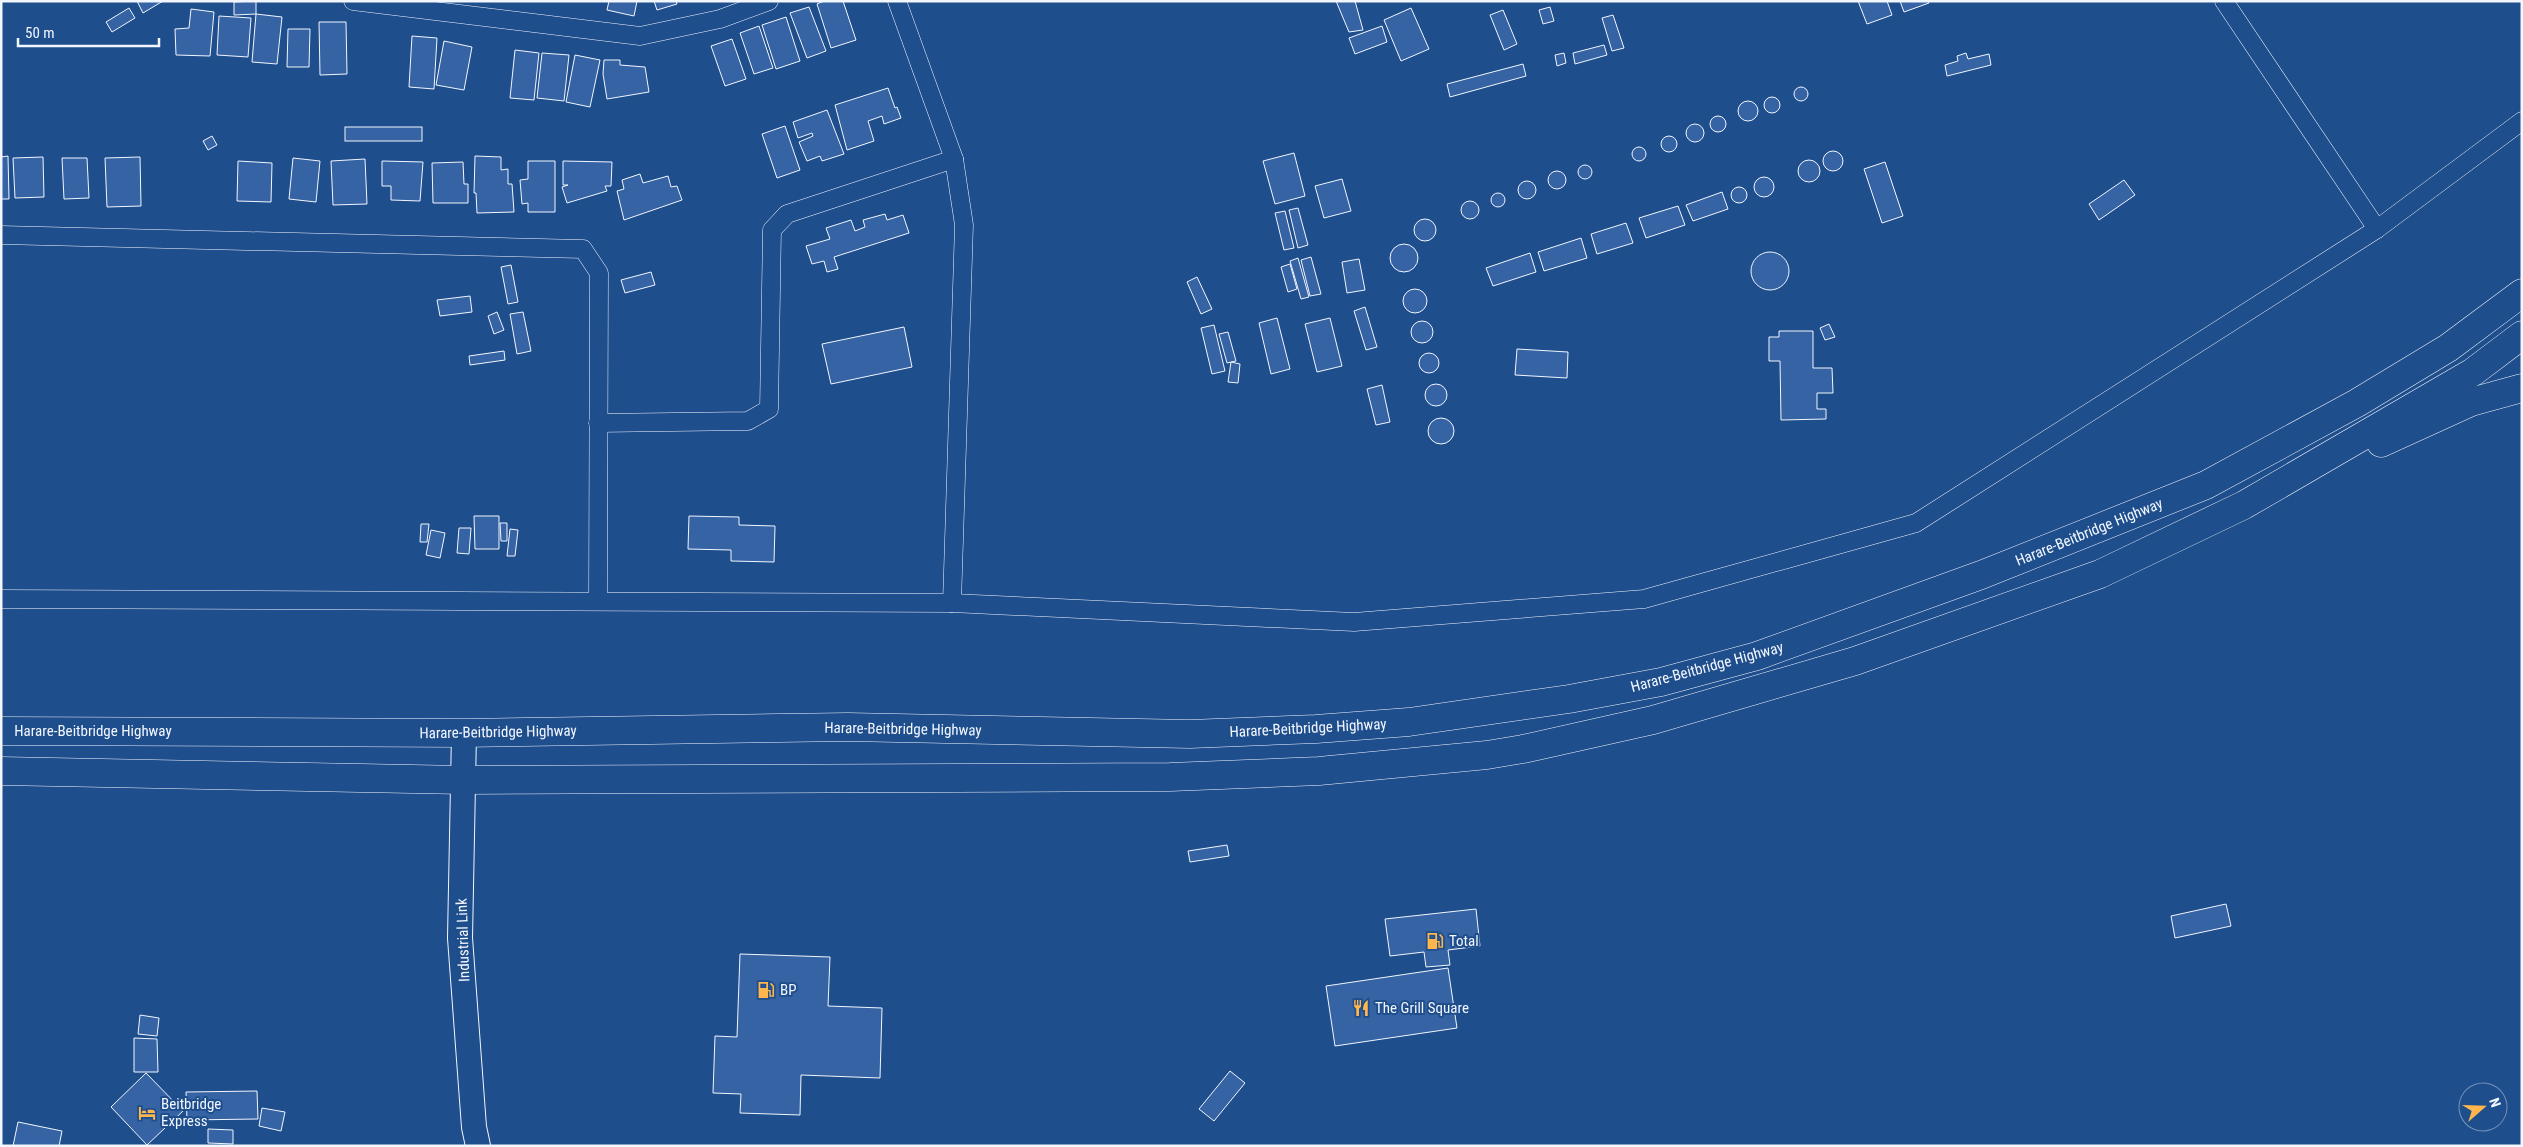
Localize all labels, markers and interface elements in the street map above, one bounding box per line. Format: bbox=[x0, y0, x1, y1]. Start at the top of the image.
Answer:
scale bar bbox=[18, 15, 159, 47]
text: 50 m bbox=[25, 24, 55, 42]
street label: Harare-Beitbridge Highway bbox=[2013, 494, 2165, 570]
street label: Harare-Beitbridge Highway bbox=[1629, 638, 1785, 696]
street label: Harare-Beitbridge Highway bbox=[1229, 715, 1387, 741]
street label: Harare-Beitbridge Highway bbox=[824, 719, 982, 739]
street label: Harare-Beitbridge Highway bbox=[14, 722, 172, 740]
street label: Harare-Beitbridge Highway bbox=[419, 722, 577, 742]
street label: Industrial Link bbox=[453, 898, 473, 982]
fuel station icon: Total bbox=[1425, 931, 1445, 951]
place label: Total bbox=[1449, 932, 1479, 950]
fuel station icon: BP bbox=[756, 980, 776, 1000]
place label: BP bbox=[780, 981, 797, 999]
restaurant icon: The Grill Square bbox=[1351, 998, 1371, 1018]
place label: The Grill Square bbox=[1375, 999, 1469, 1017]
north arrow bbox=[2458, 1082, 2508, 1132]
place label: Beitbridge Express bbox=[161, 1095, 221, 1130]
text: N bbox=[2486, 1096, 2504, 1109]
hotel icon: Beitbridge Express bbox=[137, 1103, 157, 1123]

